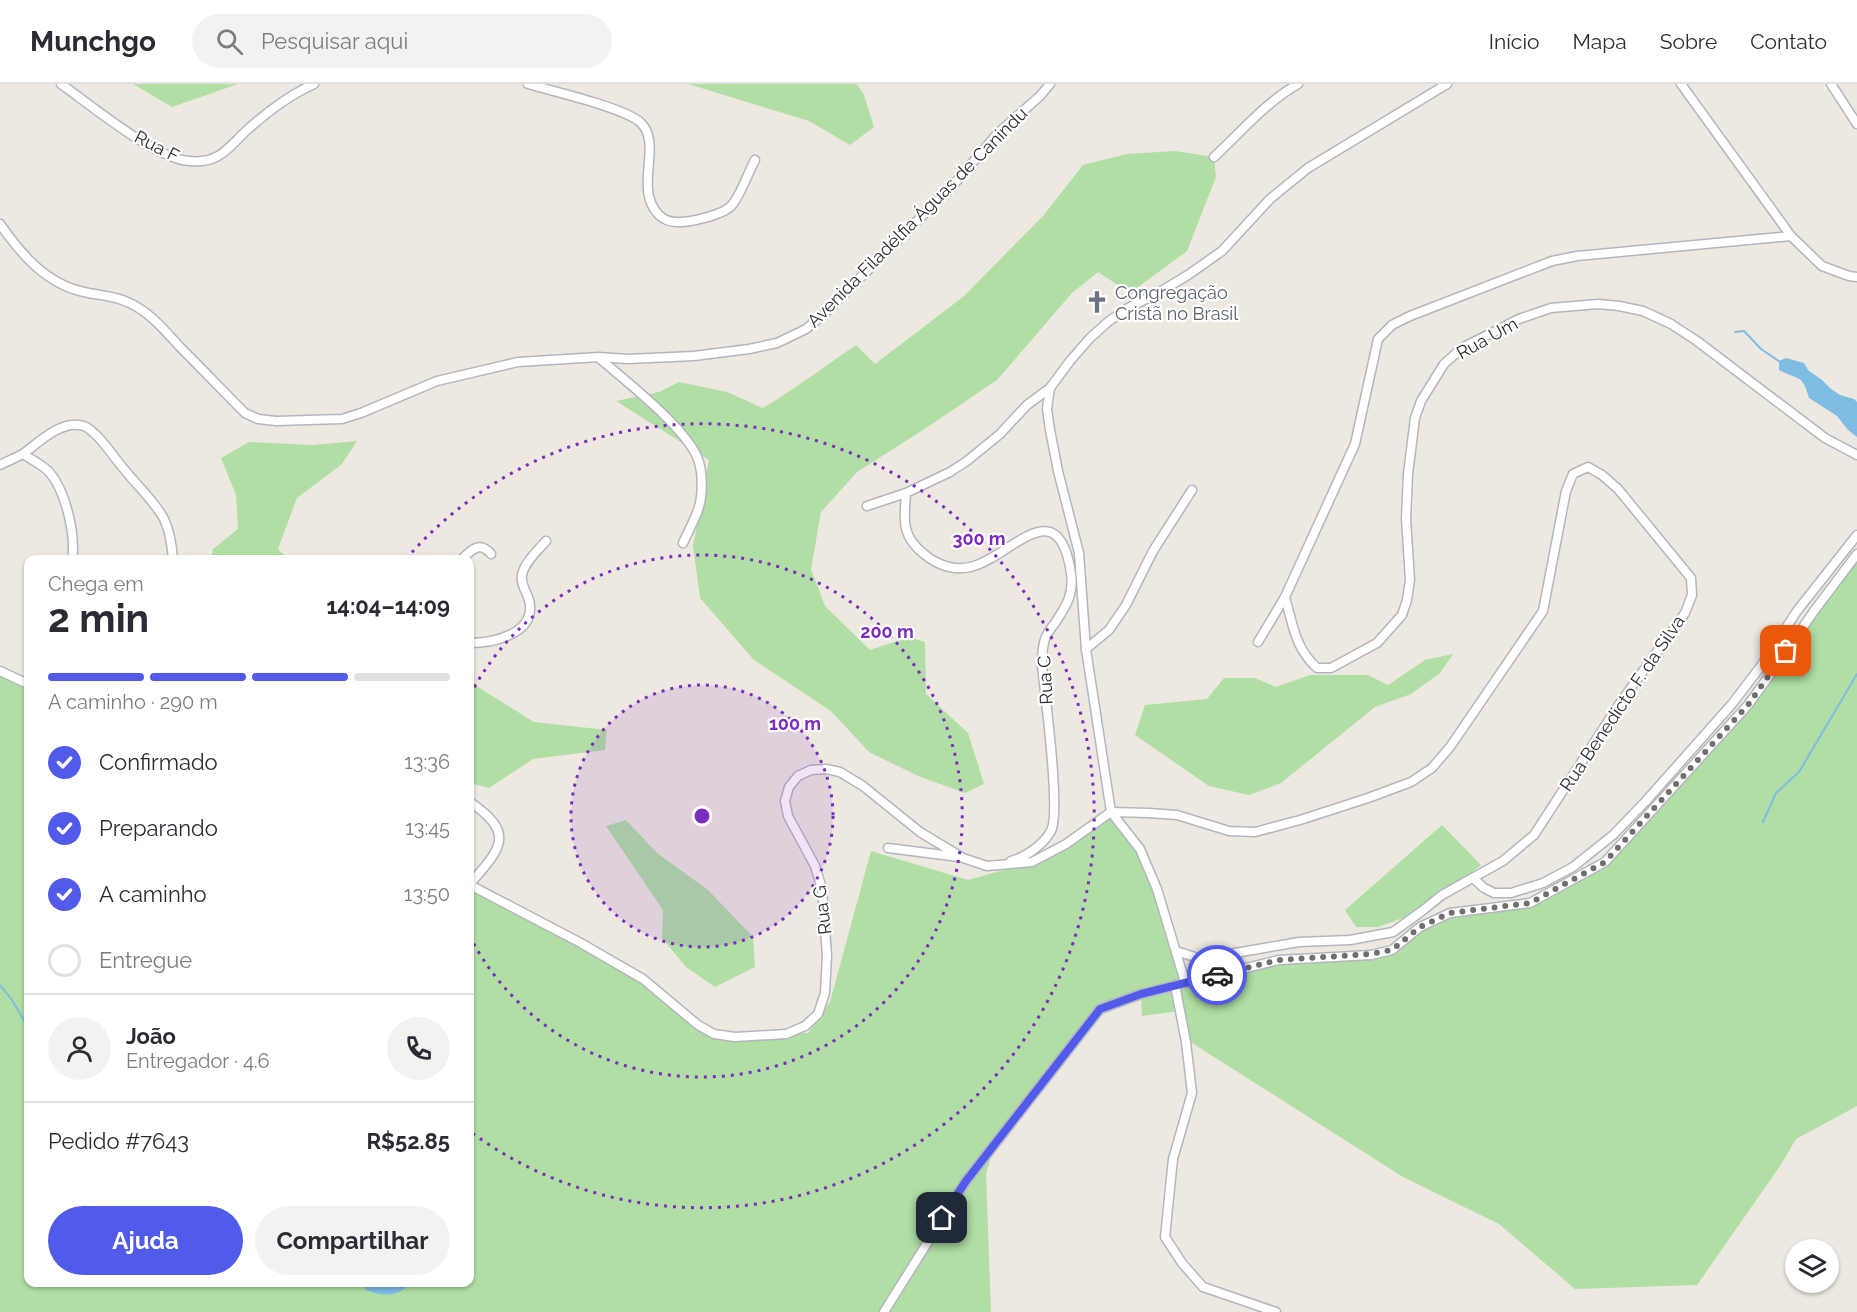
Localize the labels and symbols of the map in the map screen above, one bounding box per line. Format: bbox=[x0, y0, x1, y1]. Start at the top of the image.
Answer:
street label: Avenida Filadélfia Águas de Canindu bbox=[802, 102, 1031, 331]
street label: Rua F bbox=[131, 126, 183, 166]
place label: Congregação Cristã no Brasil bbox=[1115, 282, 1238, 324]
church icon: Congregação Cristã no Brasil bbox=[1084, 289, 1110, 315]
street label: Rua Um bbox=[1453, 313, 1521, 363]
text: 300 m bbox=[952, 528, 1006, 549]
street label: Rua Benedicto F. da Silva bbox=[1555, 611, 1689, 795]
text: 200 m bbox=[860, 621, 914, 642]
pin bbox=[1760, 625, 1811, 676]
street label: Rua C bbox=[1033, 655, 1057, 705]
text: 100 m bbox=[769, 713, 821, 734]
centre of rings bbox=[692, 806, 712, 826]
street label: Rua G bbox=[809, 884, 835, 936]
courier bbox=[1187, 945, 1247, 1005]
pin bbox=[916, 1192, 967, 1243]

